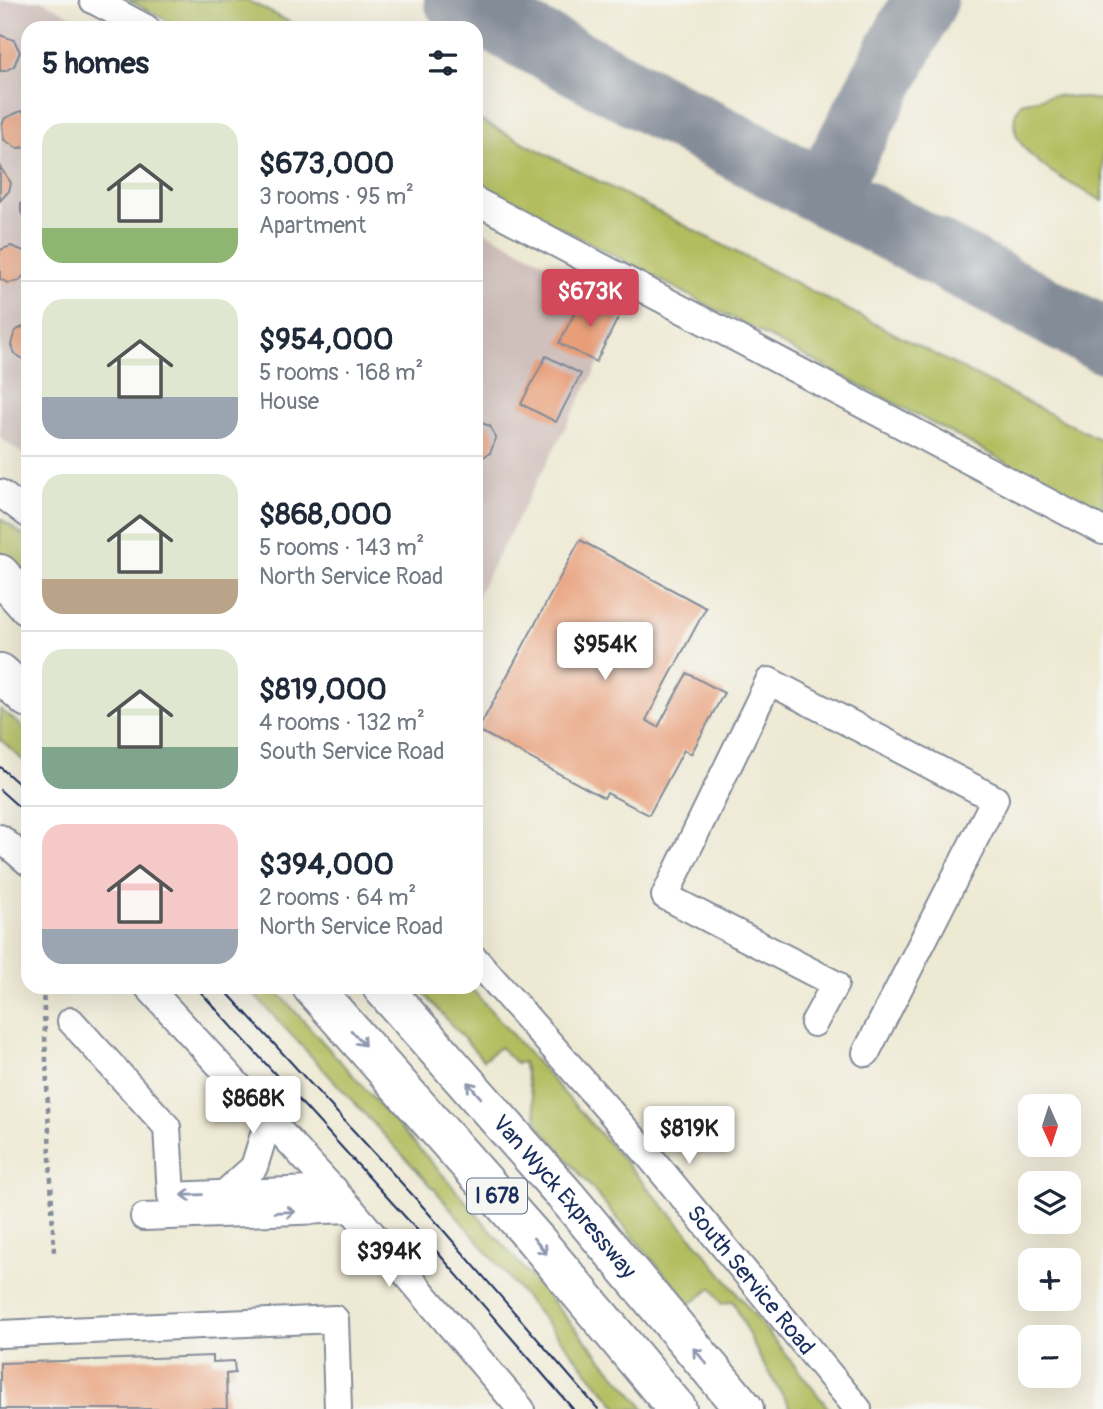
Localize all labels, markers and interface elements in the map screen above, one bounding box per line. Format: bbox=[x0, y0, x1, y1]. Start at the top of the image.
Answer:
icon: filters bbox=[424, 44, 462, 82]
text: 5 homes bbox=[42, 45, 149, 82]
text: $673,000 bbox=[259, 145, 394, 182]
icon: home bbox=[98, 151, 182, 235]
text: 3 rooms · 95 m² bbox=[259, 182, 414, 211]
text: Apartment bbox=[259, 211, 366, 240]
pin: $673K bbox=[541, 270, 639, 329]
text: $673K bbox=[558, 277, 622, 306]
text: $954,000 bbox=[259, 321, 393, 358]
icon: home bbox=[98, 327, 182, 411]
text: 5 rooms · 168 m² bbox=[259, 358, 423, 387]
text: House bbox=[259, 387, 319, 416]
text: $868,000 bbox=[259, 496, 392, 533]
icon: home bbox=[98, 502, 182, 586]
text: 5 rooms · 143 m² bbox=[259, 533, 424, 562]
text: North Service Road bbox=[259, 562, 443, 591]
pin: $954K bbox=[556, 622, 654, 682]
text: $954K bbox=[573, 630, 637, 659]
text: $819,000 bbox=[259, 671, 387, 708]
icon: home bbox=[98, 677, 182, 761]
text: 4 rooms · 132 m² bbox=[259, 708, 425, 737]
text: South Service Road bbox=[259, 737, 444, 766]
text: $394,000 bbox=[259, 846, 394, 883]
icon: home bbox=[98, 852, 182, 936]
text: 2 rooms · 64 m² bbox=[259, 883, 416, 912]
text: North Service Road bbox=[259, 912, 443, 941]
one-way arrow bbox=[350, 1028, 366, 1046]
pin: $868K bbox=[204, 1076, 302, 1136]
one-way arrow bbox=[466, 1081, 482, 1099]
text: $868K bbox=[222, 1084, 284, 1113]
north arrow bbox=[1018, 1094, 1082, 1157]
map controls bbox=[1018, 1094, 1081, 1388]
pin: $819K bbox=[640, 1106, 738, 1166]
street label: Van Wyck Expressway bbox=[487, 1109, 643, 1284]
text: $819K bbox=[660, 1114, 718, 1143]
button: layers bbox=[1018, 1171, 1081, 1234]
road number: I 678 bbox=[467, 1178, 527, 1214]
one-way arrow bbox=[181, 1189, 204, 1202]
street label: South Service Road bbox=[681, 1199, 822, 1361]
one-way arrow bbox=[274, 1205, 297, 1218]
pin: $394K bbox=[340, 1230, 438, 1289]
one-way arrow bbox=[532, 1236, 548, 1254]
text: $394K bbox=[357, 1237, 421, 1266]
button: + bbox=[1018, 1248, 1081, 1311]
button: − bbox=[1018, 1325, 1081, 1388]
one-way arrow bbox=[693, 1348, 708, 1366]

